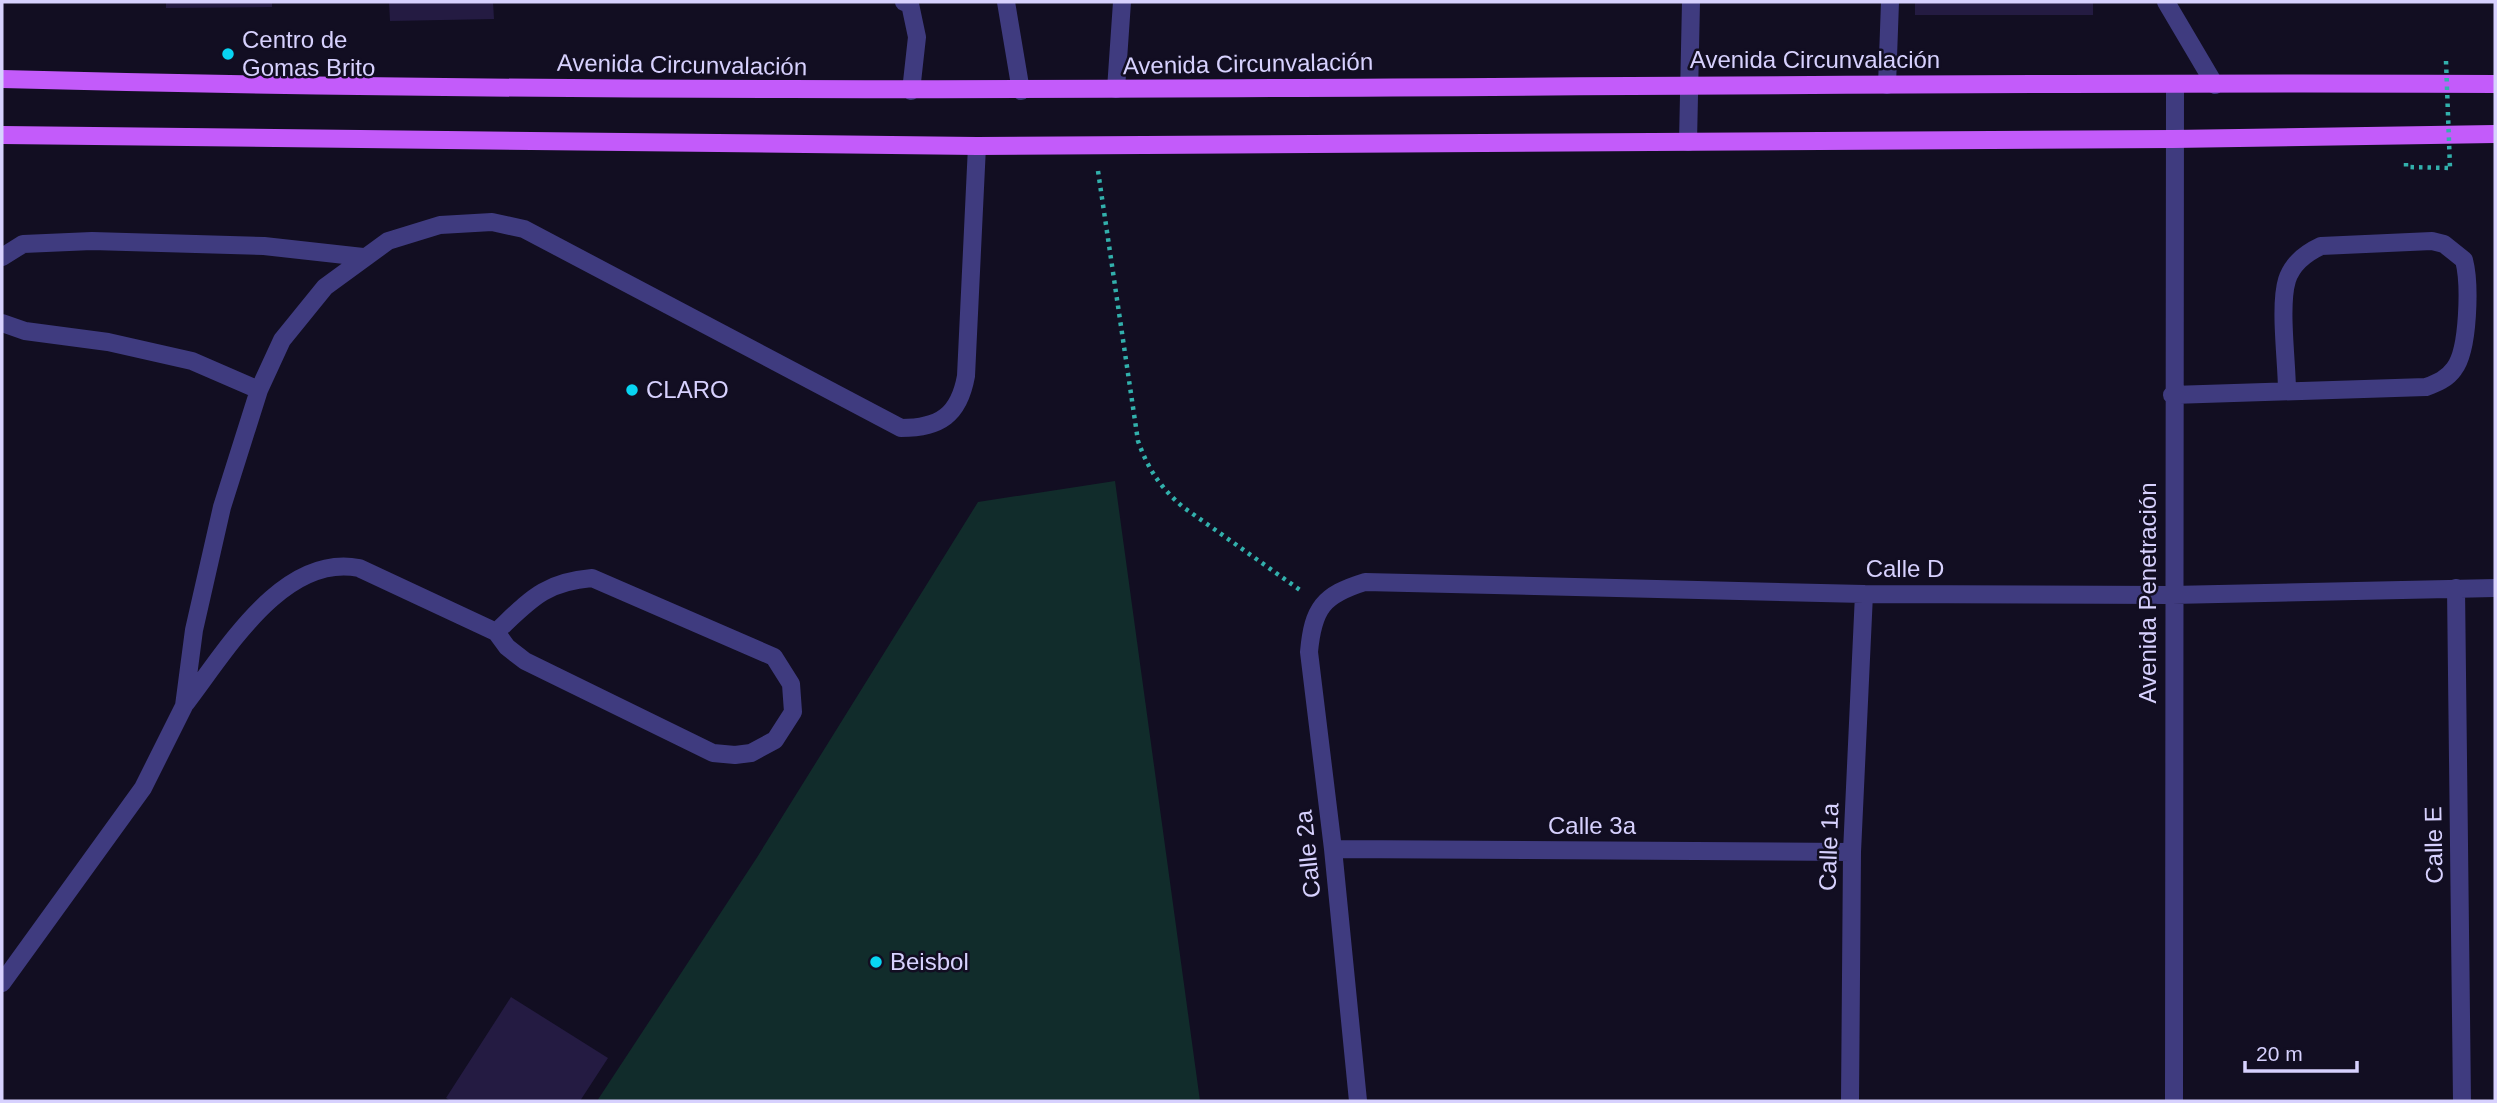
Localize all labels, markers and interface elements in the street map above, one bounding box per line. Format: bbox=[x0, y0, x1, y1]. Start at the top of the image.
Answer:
place label: Centro de Gomas Brito bbox=[242, 26, 375, 81]
marker: Centro de Gomas Brito bbox=[220, 46, 236, 62]
street label: Avenida Circunvalación bbox=[1690, 46, 1940, 73]
street label: Avenida Circunvalación bbox=[1123, 48, 1373, 79]
street label: Avenida Circunvalación bbox=[557, 49, 807, 80]
place label: CLARO bbox=[646, 376, 729, 403]
marker: CLARO bbox=[624, 382, 640, 398]
street label: Avenida Penetración bbox=[2134, 482, 2161, 704]
street label: Calle D bbox=[1866, 555, 1944, 582]
street label: Calle 1a bbox=[1813, 802, 1844, 891]
street label: Calle E bbox=[2419, 806, 2448, 884]
street label: Calle 2a bbox=[1289, 808, 1326, 899]
street label: Calle 3a bbox=[1548, 812, 1637, 839]
place label: Beisbol bbox=[890, 948, 969, 975]
marker: Beisbol bbox=[868, 954, 884, 970]
scale bar bbox=[2245, 1030, 2357, 1074]
text: 20 m bbox=[2256, 1042, 2303, 1065]

